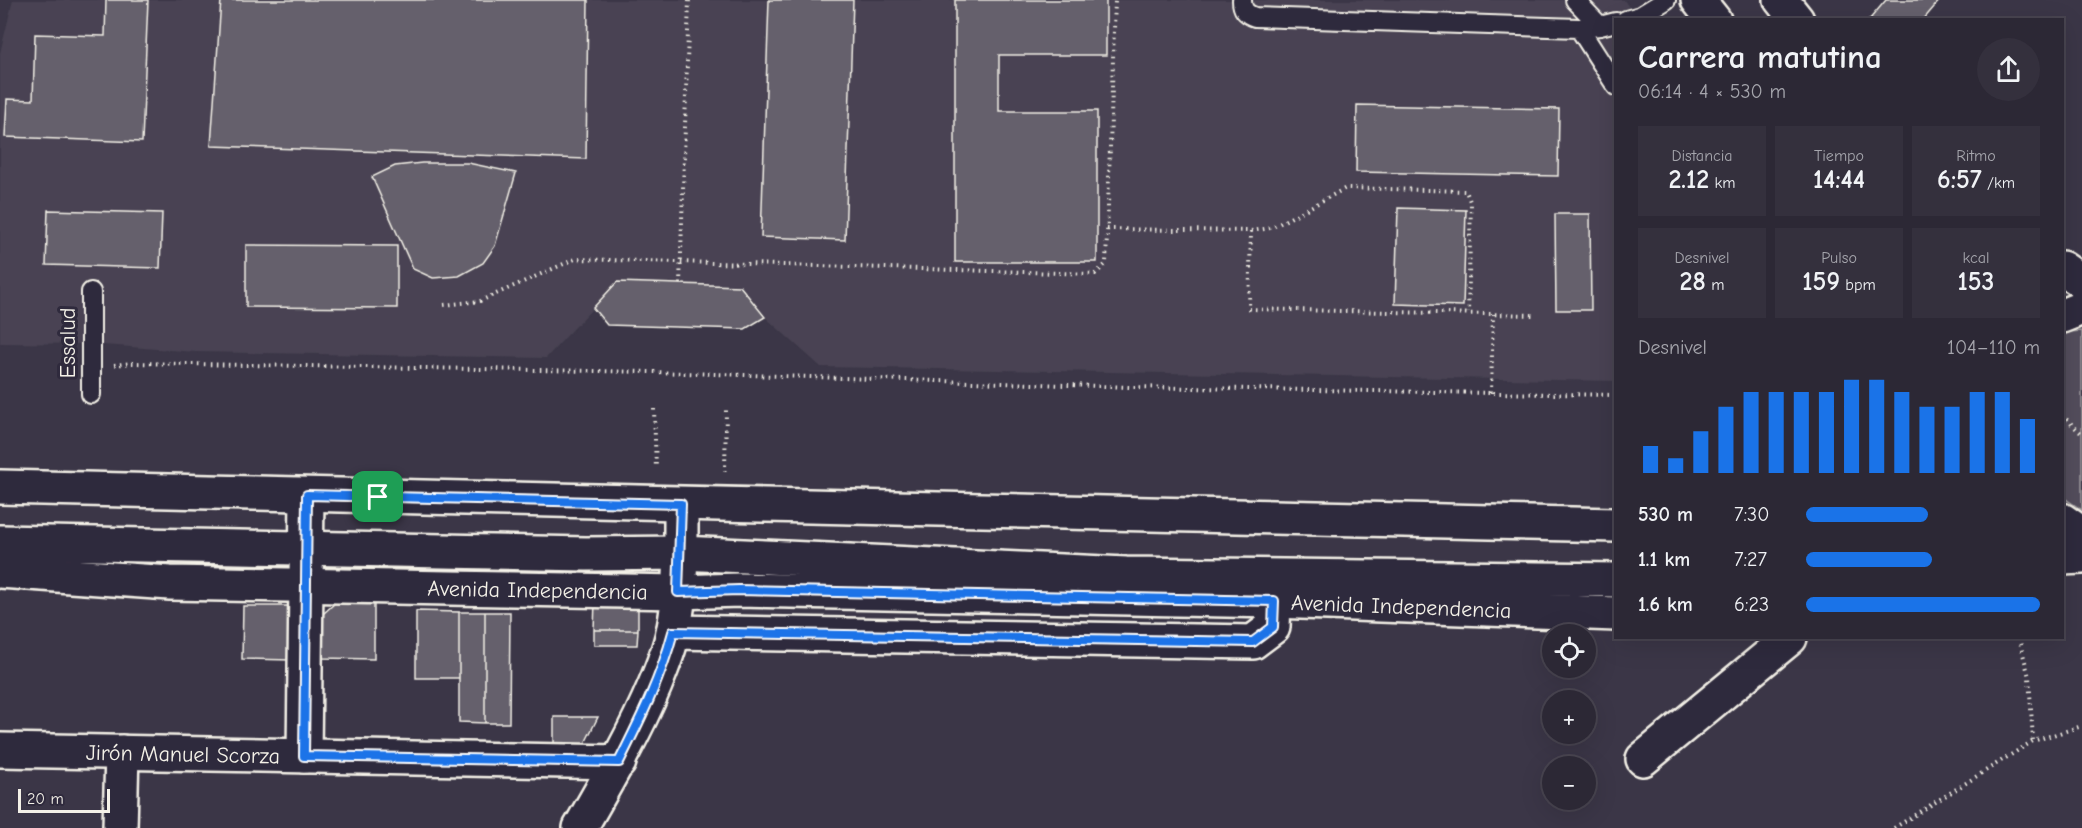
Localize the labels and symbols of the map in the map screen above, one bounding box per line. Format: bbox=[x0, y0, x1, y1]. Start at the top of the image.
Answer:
street label: Essalud bbox=[55, 308, 81, 378]
pin bbox=[352, 471, 403, 522]
street label: Avenida Independencia bbox=[427, 576, 648, 605]
street label: Avenida Independencia bbox=[1291, 590, 1512, 624]
street label: Jirón Manuel Scorza bbox=[86, 740, 280, 769]
scale bar bbox=[18, 786, 110, 814]

